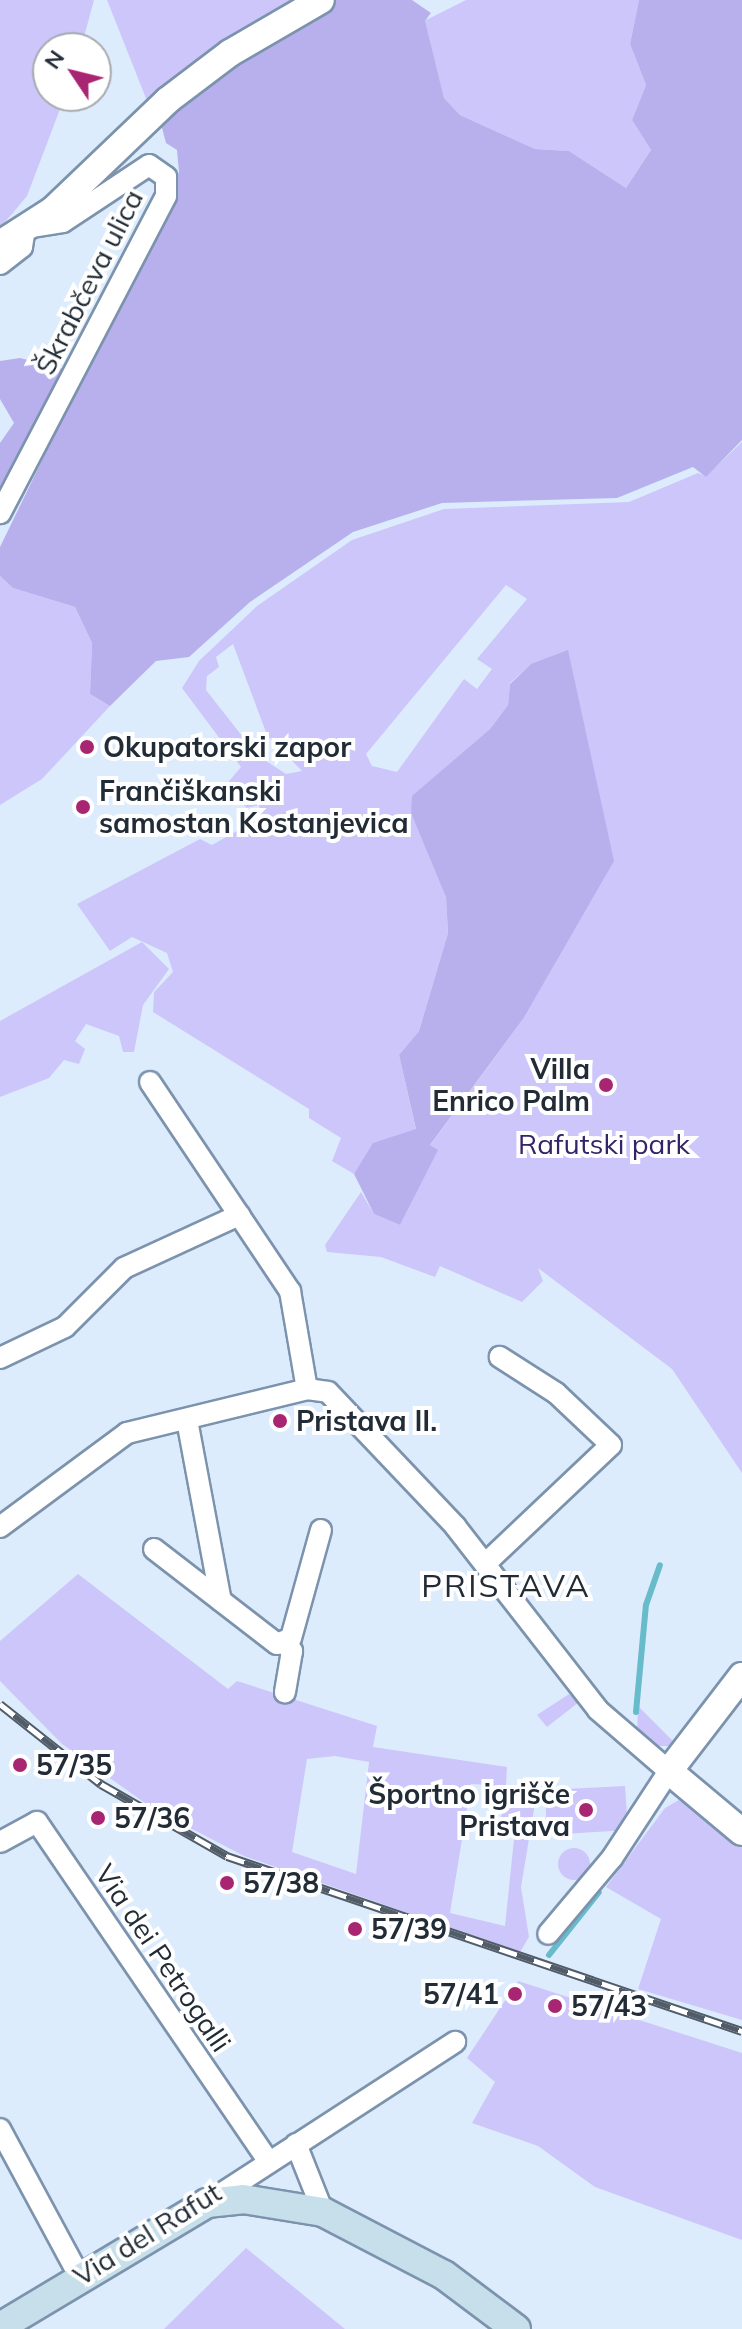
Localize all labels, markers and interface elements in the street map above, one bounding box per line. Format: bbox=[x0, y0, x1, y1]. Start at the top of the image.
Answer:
north arrow bbox=[32, 32, 112, 112]
text: N bbox=[38, 45, 70, 74]
street label: Škrabčeva ulica bbox=[28, 184, 150, 380]
place label: Okupatorski zapor bbox=[103, 730, 351, 764]
marker: Okupatorski zapor bbox=[78, 738, 96, 756]
place label: Frančiškanski samostan Kostanjevica bbox=[99, 774, 409, 840]
marker: Frančiškanski samostan Kostanjevica bbox=[74, 798, 92, 816]
place label: Villa Enrico Palm bbox=[432, 1052, 590, 1118]
marker: Villa Enrico Palm bbox=[597, 1076, 615, 1094]
park label: Rafutski park bbox=[518, 1127, 690, 1161]
place label: Pristava II. bbox=[296, 1404, 437, 1438]
marker: Pristava II. bbox=[271, 1412, 289, 1430]
district label: PRISTAVA bbox=[421, 1566, 591, 1604]
place label: 57/35 bbox=[36, 1748, 112, 1782]
marker: 57/35 bbox=[11, 1756, 29, 1774]
place label: Športno igrišče Pristava bbox=[368, 1777, 570, 1843]
place label: 57/36 bbox=[114, 1801, 190, 1835]
marker: Športno igrišče Pristava bbox=[577, 1801, 595, 1819]
marker: 57/36 bbox=[89, 1809, 107, 1827]
street label: Via dei Petrogalli bbox=[88, 1858, 238, 2058]
place label: 57/38 bbox=[243, 1866, 319, 1900]
marker: 57/38 bbox=[218, 1874, 236, 1892]
place label: 57/39 bbox=[371, 1912, 447, 1946]
marker: 57/39 bbox=[346, 1920, 364, 1938]
place label: 57/41 bbox=[423, 1977, 499, 2011]
marker: 57/41 bbox=[506, 1985, 524, 2003]
place label: 57/43 bbox=[571, 1989, 647, 2023]
marker: 57/43 bbox=[546, 1997, 564, 2015]
street label: Via del Rafut bbox=[67, 2175, 227, 2293]

